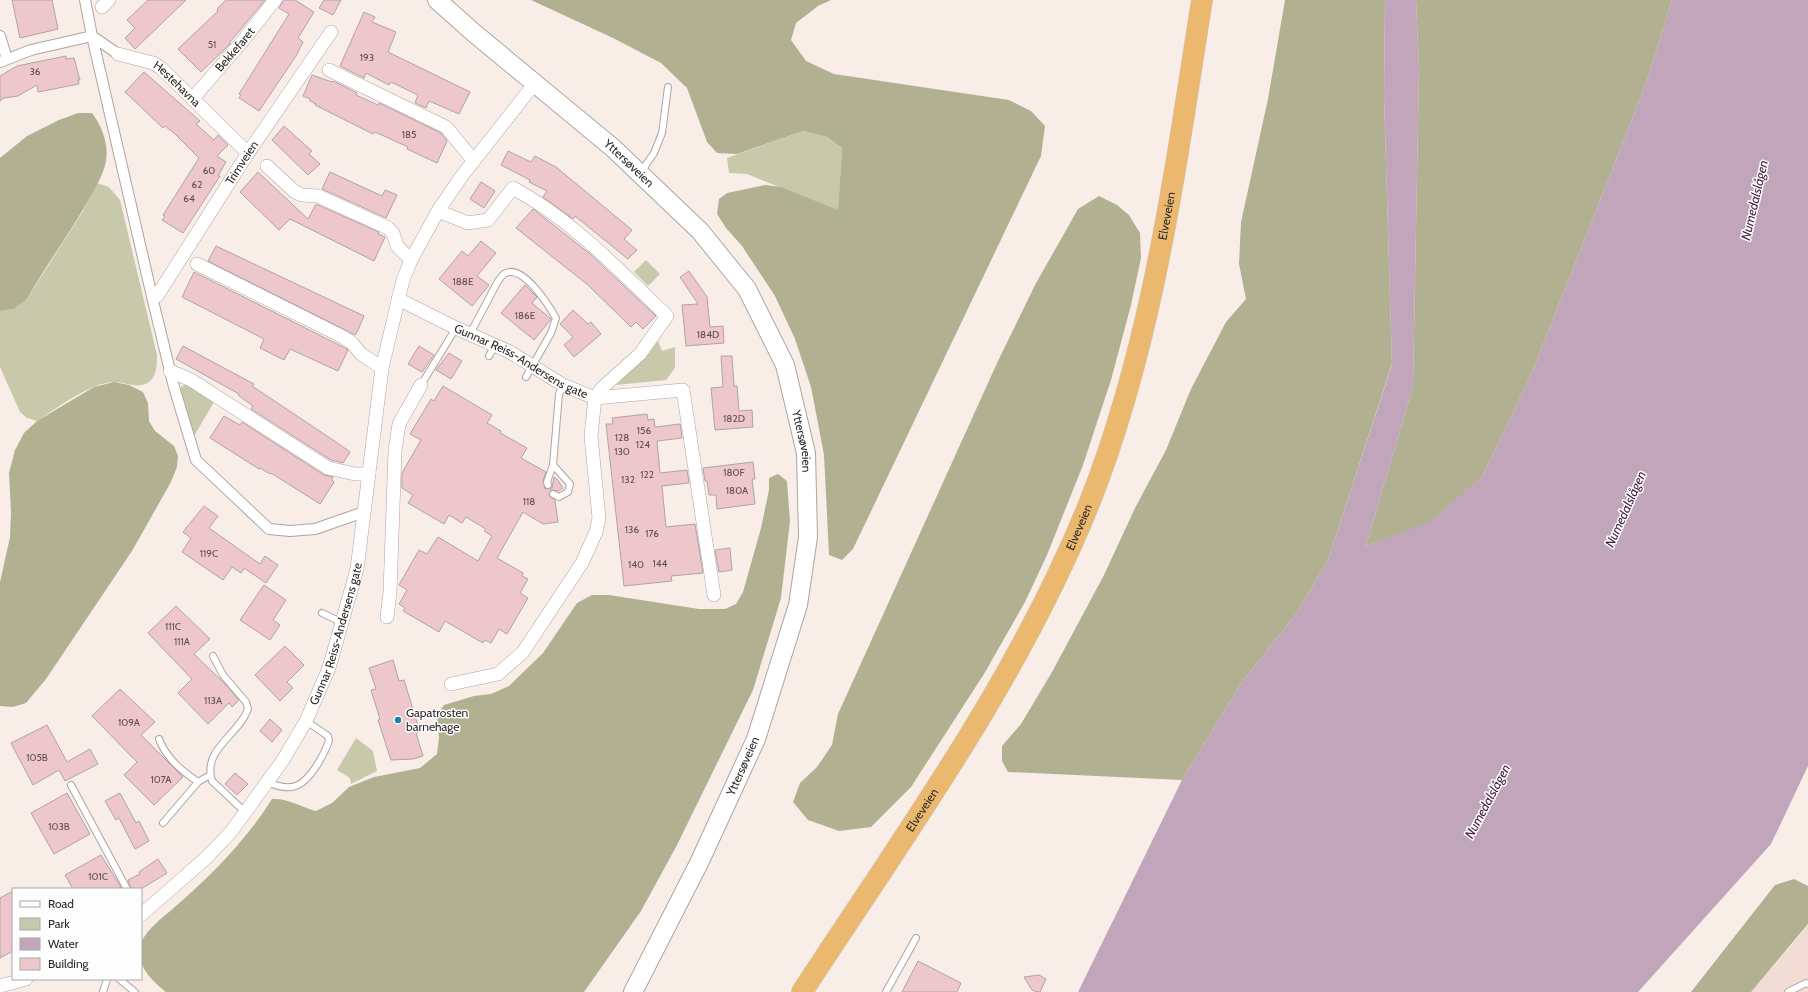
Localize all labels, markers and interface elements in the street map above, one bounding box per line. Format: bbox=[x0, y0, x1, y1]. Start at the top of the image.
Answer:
street label: Bekkefaret bbox=[211, 24, 258, 75]
house number: 51 bbox=[208, 38, 216, 51]
house number: 193 bbox=[360, 51, 374, 64]
street label: Hestehavna bbox=[151, 57, 204, 110]
house number: 36 bbox=[29, 65, 41, 78]
house number: 185 bbox=[402, 128, 416, 141]
street label: Yttersøveien bbox=[600, 135, 658, 190]
street label: Trimveien bbox=[222, 137, 261, 187]
water label: Numedalslågen bbox=[1737, 158, 1771, 242]
house number: 60 bbox=[203, 164, 215, 177]
house number: 62 bbox=[192, 178, 202, 191]
street label: Elveveien bbox=[1155, 190, 1178, 241]
house number: 64 bbox=[183, 192, 195, 205]
house number: 188E bbox=[453, 275, 474, 288]
house number: 186E bbox=[515, 309, 536, 322]
street label: Gunnar Reiss-Andersens gate bbox=[452, 320, 590, 401]
house number: 184D bbox=[697, 328, 719, 341]
street label: Yttersøveien bbox=[789, 407, 814, 473]
house number: 182D bbox=[723, 412, 745, 425]
house number: 156 bbox=[637, 424, 651, 437]
house number: 128 bbox=[615, 431, 629, 444]
house number: 124 bbox=[636, 438, 650, 451]
house number: 130 bbox=[614, 445, 630, 458]
house number: 180F bbox=[723, 466, 746, 479]
house number: 122 bbox=[640, 468, 654, 481]
water label: Numedalslågen bbox=[1601, 468, 1649, 550]
house number: 132 bbox=[621, 473, 635, 486]
house number: 180A bbox=[726, 484, 749, 497]
house number: 118 bbox=[523, 495, 535, 508]
street label: Elveveien bbox=[1062, 501, 1095, 552]
house number: 136 bbox=[625, 523, 639, 536]
house number: 176 bbox=[645, 527, 659, 540]
house number: 119C bbox=[200, 547, 218, 560]
house number: 144 bbox=[653, 557, 668, 570]
house number: 140 bbox=[628, 558, 644, 571]
street label: Gunnar Reiss-Andersens gate bbox=[306, 562, 365, 707]
house number: 111C bbox=[165, 620, 181, 633]
house number: 111A bbox=[174, 635, 191, 648]
house number: 113A bbox=[204, 694, 223, 707]
place label: Gapatrosten barnehage bbox=[406, 705, 469, 734]
marker: Gapatrosten barnehage bbox=[393, 715, 403, 725]
house number: 109A bbox=[118, 716, 141, 729]
street label: Yttersøveien bbox=[722, 734, 762, 799]
house number: 105B bbox=[26, 751, 48, 764]
water label: Numedalslågen bbox=[1461, 761, 1513, 841]
house number: 107A bbox=[151, 773, 172, 786]
street label: Elveveien bbox=[902, 785, 941, 834]
house number: 103B bbox=[48, 820, 70, 833]
house number: 101C bbox=[88, 870, 108, 883]
legend bbox=[12, 888, 142, 980]
text: Road bbox=[48, 896, 74, 911]
text: Park bbox=[48, 916, 70, 931]
text: Water bbox=[48, 936, 79, 951]
text: Building bbox=[48, 956, 90, 971]

